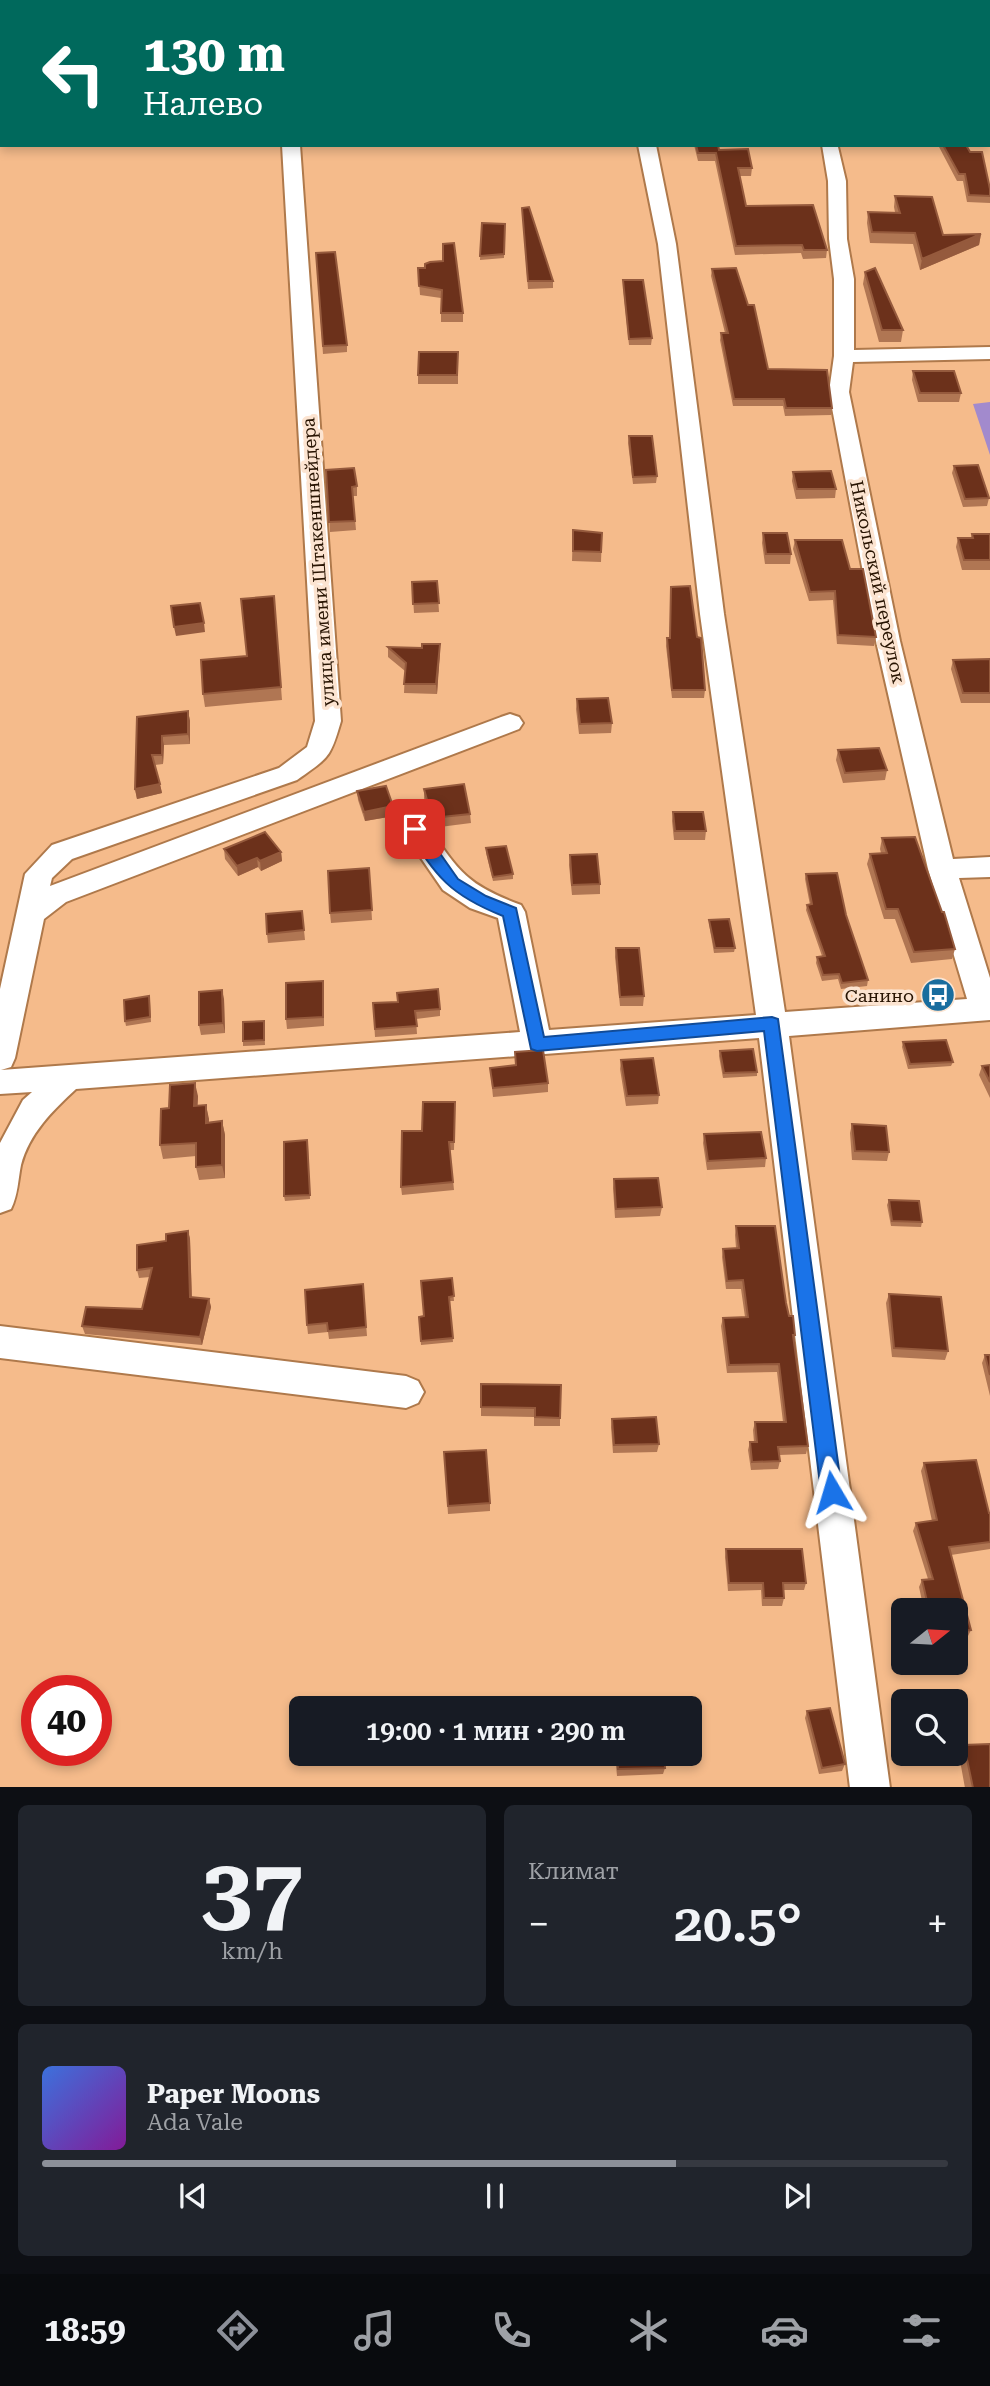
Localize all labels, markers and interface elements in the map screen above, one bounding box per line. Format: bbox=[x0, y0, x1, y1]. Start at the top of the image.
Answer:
text: 130 m bbox=[143, 26, 285, 83]
icon: left bbox=[28, 28, 119, 119]
text: Налево bbox=[143, 85, 263, 123]
street label: улица имени Штакеншнейдера bbox=[297, 417, 339, 707]
street label: Никольский переулок bbox=[846, 479, 910, 685]
pin bbox=[385, 799, 445, 859]
icon: arrive bbox=[396, 810, 434, 848]
bus stop icon: Санино bbox=[919, 976, 957, 1014]
place label: Санино bbox=[845, 985, 914, 1006]
position arrow bbox=[795, 1455, 869, 1529]
north arrow bbox=[891, 1598, 968, 1675]
map controls bbox=[891, 1598, 968, 1766]
speed limit sign: 40 bbox=[21, 1675, 112, 1766]
button: search bbox=[891, 1689, 968, 1766]
text: 19:00 · 1 мин · 290 m bbox=[366, 1716, 625, 1746]
text: 37 bbox=[201, 1839, 303, 1945]
text: Климат bbox=[528, 1858, 619, 1885]
text: 20.5° bbox=[674, 1893, 802, 1954]
text: − bbox=[528, 1902, 549, 1946]
text: + bbox=[927, 1902, 948, 1946]
text: km/h bbox=[221, 1938, 283, 1965]
text: Paper Moons bbox=[147, 2079, 320, 2109]
text: Ada Vale bbox=[147, 2109, 243, 2136]
icon: previous bbox=[174, 2177, 212, 2215]
icon: pause bbox=[476, 2177, 514, 2215]
icon: next bbox=[778, 2177, 816, 2215]
icon: directions bbox=[213, 2306, 262, 2355]
icon: music bbox=[350, 2306, 399, 2355]
icon: phone bbox=[487, 2306, 536, 2355]
icon: climate bbox=[624, 2306, 673, 2355]
icon: car bbox=[760, 2306, 809, 2355]
icon: filters bbox=[897, 2306, 946, 2355]
text: 18:59 bbox=[44, 2311, 126, 2349]

